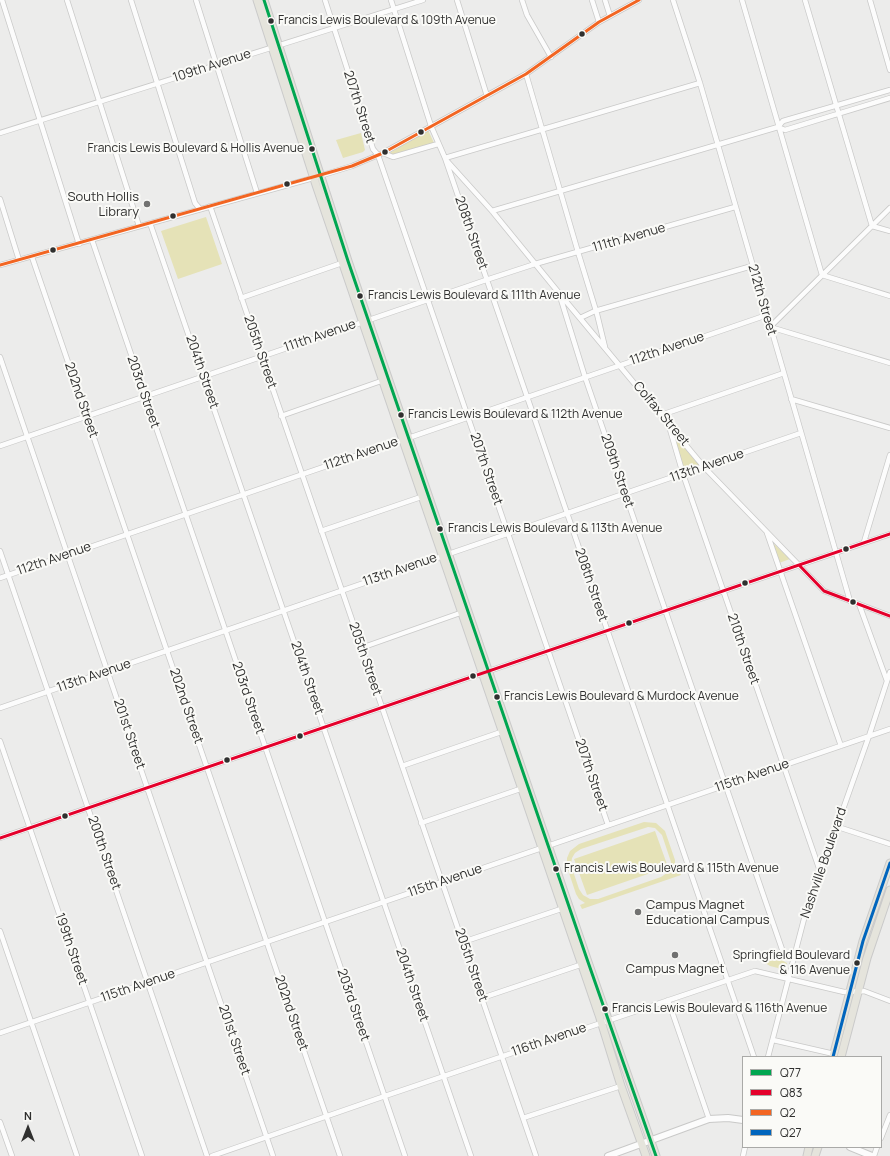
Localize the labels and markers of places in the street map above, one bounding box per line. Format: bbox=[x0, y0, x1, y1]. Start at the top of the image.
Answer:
place label: Francis Lewis Boulevard & 109th Avenue bbox=[278, 14, 496, 28]
marker: Francis Lewis Boulevard & 109th Avenue bbox=[266, 16, 276, 26]
unlabelled marker bbox=[577, 29, 587, 39]
unlabelled marker bbox=[416, 127, 426, 137]
place label: Francis Lewis Boulevard & Hollis Avenue bbox=[88, 142, 304, 156]
marker: Francis Lewis Boulevard & Hollis Avenue bbox=[307, 144, 317, 154]
unlabelled marker bbox=[380, 147, 390, 157]
unlabelled marker bbox=[282, 179, 292, 189]
place label: South Hollis Library bbox=[68, 189, 139, 220]
marker: South Hollis Library bbox=[142, 199, 152, 209]
unlabelled marker bbox=[168, 211, 178, 221]
unlabelled marker bbox=[48, 245, 58, 255]
place label: Francis Lewis Boulevard & 111th Avenue bbox=[368, 289, 580, 303]
marker: Francis Lewis Boulevard & 111th Avenue bbox=[355, 291, 365, 301]
place label: Francis Lewis Boulevard & 112th Avenue bbox=[408, 408, 623, 422]
marker: Francis Lewis Boulevard & 112th Avenue bbox=[396, 410, 406, 420]
place label: Francis Lewis Boulevard & 113th Avenue bbox=[448, 522, 662, 536]
marker: Francis Lewis Boulevard & 113th Avenue bbox=[435, 524, 445, 534]
unlabelled marker bbox=[841, 544, 851, 554]
unlabelled marker bbox=[740, 578, 750, 588]
unlabelled marker bbox=[848, 597, 858, 607]
unlabelled marker bbox=[624, 618, 634, 628]
unlabelled marker bbox=[468, 671, 478, 681]
place label: Francis Lewis Boulevard & Murdock Avenue bbox=[504, 690, 739, 704]
marker: Francis Lewis Boulevard & Murdock Avenue bbox=[492, 692, 502, 702]
unlabelled marker bbox=[295, 731, 305, 741]
unlabelled marker bbox=[222, 755, 232, 765]
unlabelled marker bbox=[60, 811, 70, 821]
place label: Francis Lewis Boulevard & 115th Avenue bbox=[564, 862, 779, 876]
marker: Francis Lewis Boulevard & 115th Avenue bbox=[551, 864, 561, 874]
place label: Campus Magnet Educational Campus bbox=[646, 897, 770, 928]
marker: Campus Magnet Educational Campus bbox=[633, 907, 643, 917]
place label: Springfield Boulevard & 116 Avenue bbox=[733, 949, 850, 977]
marker: Campus Magnet bbox=[670, 950, 680, 960]
marker: Springfield Boulevard & 116 Avenue bbox=[852, 958, 862, 968]
place label: Campus Magnet bbox=[626, 961, 724, 977]
place label: Francis Lewis Boulevard & 116th Avenue bbox=[612, 1002, 827, 1016]
marker: Francis Lewis Boulevard & 116th Avenue bbox=[600, 1004, 610, 1014]

